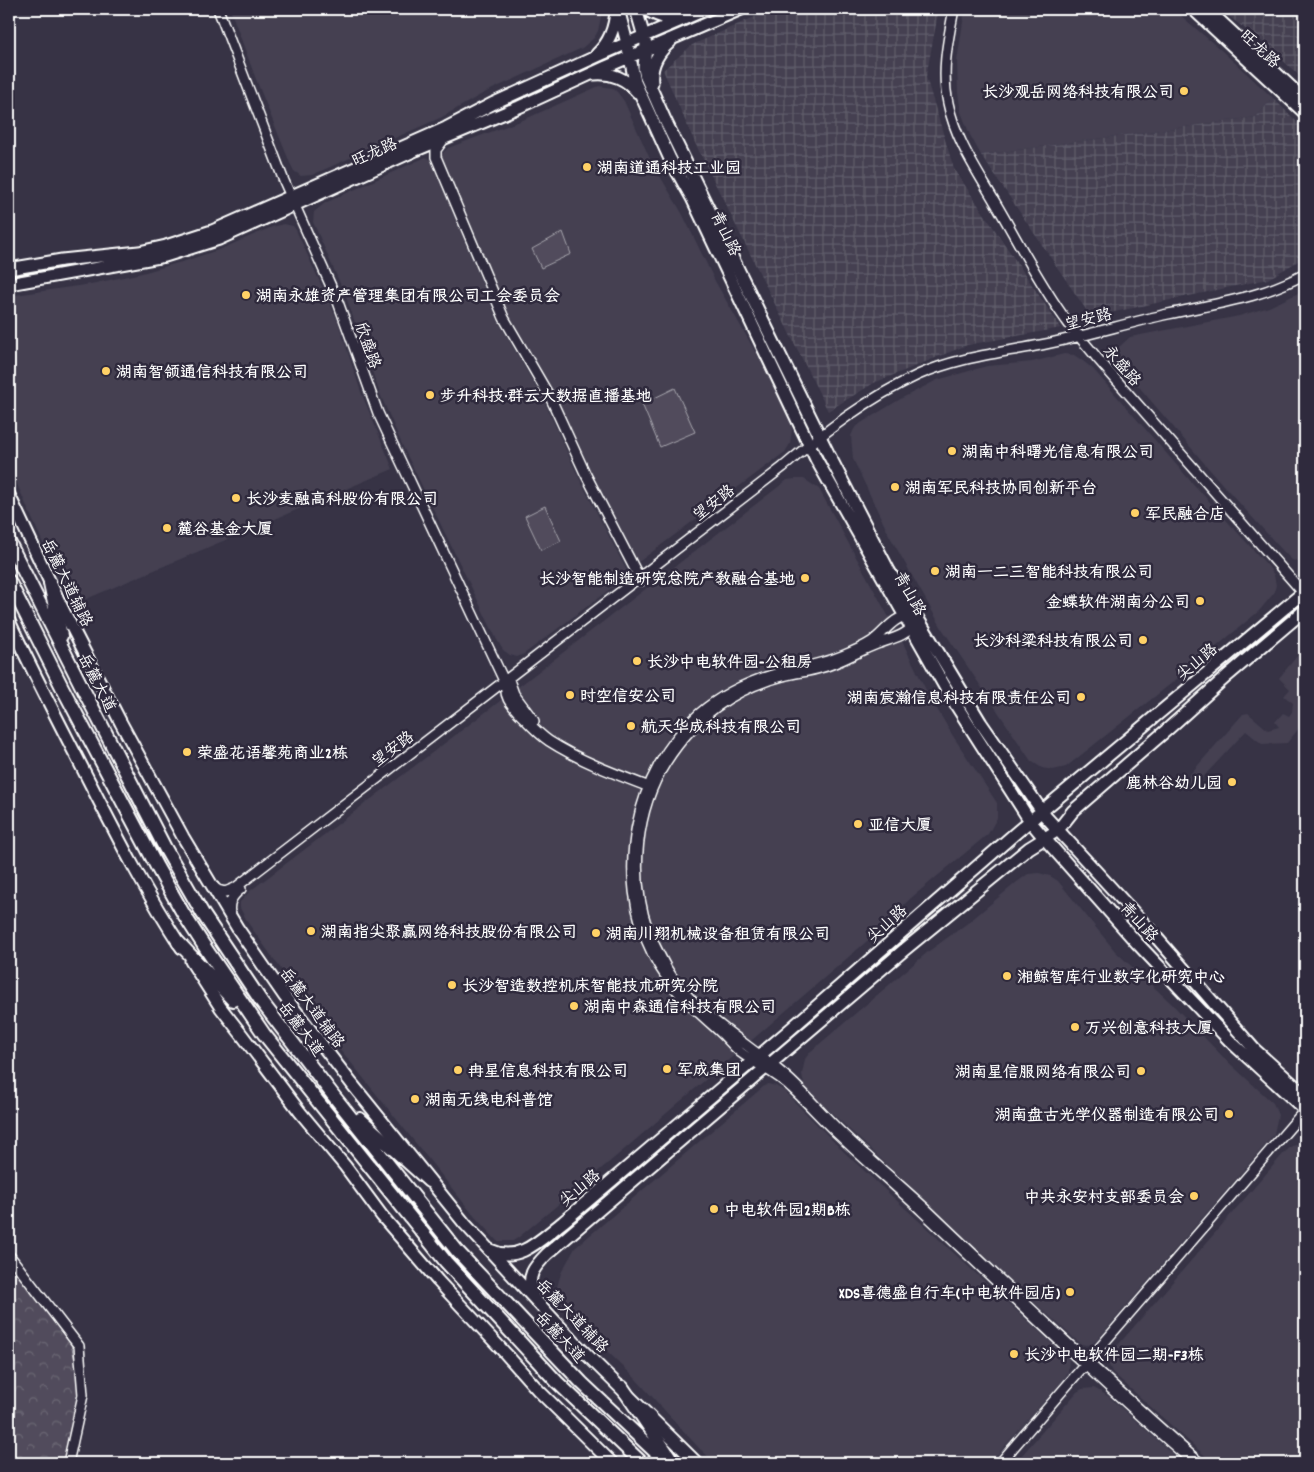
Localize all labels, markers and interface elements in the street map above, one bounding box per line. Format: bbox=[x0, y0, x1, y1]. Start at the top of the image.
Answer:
street label: 旺龙路 bbox=[1234, 25, 1285, 75]
place label: 长沙观岳网络科技有限公司 bbox=[982, 82, 1174, 105]
marker: 长沙观岳网络科技有限公司 bbox=[1178, 85, 1190, 97]
street label: 旺龙路 bbox=[348, 133, 402, 174]
place label: 湖南道通科技工业园 bbox=[597, 158, 741, 181]
marker: 湖南道通科技工业园 bbox=[581, 161, 593, 173]
street label: 青山路 bbox=[704, 207, 746, 261]
place label: 湖南永雄资产管理集团有限公司工会委员会 bbox=[256, 286, 560, 309]
marker: 湖南永雄资产管理集团有限公司工会委员会 bbox=[240, 289, 252, 301]
street label: 望安路 bbox=[1063, 303, 1115, 337]
street label: 欣盛路 bbox=[348, 319, 385, 372]
street label: 永盛路 bbox=[1097, 341, 1146, 392]
place label: 湖南智领通信科技有限公司 bbox=[116, 362, 308, 385]
marker: 湖南智领通信科技有限公司 bbox=[100, 365, 112, 377]
place label: 步升科技·群云大数据直播基地 bbox=[440, 386, 652, 409]
marker: 步升科技·群云大数据直播基地 bbox=[424, 389, 436, 401]
place label: 湖南中科曙光信息有限公司 bbox=[962, 442, 1154, 465]
marker: 湖南中科曙光信息有限公司 bbox=[946, 445, 958, 457]
place label: 湖南军民科技协同创新平台 bbox=[905, 478, 1097, 501]
street label: 望安路 bbox=[689, 480, 741, 528]
marker: 湖南军民科技协同创新平台 bbox=[889, 481, 901, 493]
place label: 长沙麦融高科股份有限公司 bbox=[246, 489, 438, 512]
marker: 长沙麦融高科股份有限公司 bbox=[230, 492, 242, 504]
place label: 军民融合店 bbox=[1145, 504, 1225, 527]
marker: 军民融合店 bbox=[1129, 507, 1141, 519]
place label: 麓谷基金大厦 bbox=[177, 519, 273, 542]
marker: 麓谷基金大厦 bbox=[161, 522, 173, 534]
street label: 岳麓大道辅路 bbox=[34, 535, 97, 631]
place label: 湖南一二三智能科技有限公司 bbox=[945, 562, 1153, 585]
marker: 湖南一二三智能科技有限公司 bbox=[929, 565, 941, 577]
street label: 青山路 bbox=[887, 568, 931, 621]
place label: 长沙智能制造研究总院产教融合基地 bbox=[539, 569, 795, 592]
marker: 长沙智能制造研究总院产教融合基地 bbox=[799, 572, 811, 584]
place label: 金蝶软件湖南分公司 bbox=[1046, 592, 1190, 615]
marker: 金蝶软件湖南分公司 bbox=[1194, 595, 1206, 607]
place label: 长沙科梁科技有限公司 bbox=[973, 631, 1133, 654]
marker: 长沙科梁科技有限公司 bbox=[1137, 634, 1149, 646]
street label: 尖山路 bbox=[1172, 639, 1223, 687]
street label: 岳麓大道 bbox=[71, 649, 121, 717]
place label: 长沙中电软件园-公租房 bbox=[647, 652, 812, 675]
marker: 长沙中电软件园-公租房 bbox=[631, 655, 643, 667]
place label: 时空信安公司 bbox=[580, 686, 676, 709]
place label: 湖南宸瀚信息科技有限责任公司 bbox=[847, 688, 1071, 711]
marker: 时空信安公司 bbox=[564, 689, 576, 701]
marker: 湖南宸瀚信息科技有限责任公司 bbox=[1075, 691, 1087, 703]
place label: 航天华成科技有限公司 bbox=[641, 717, 801, 740]
marker: 航天华成科技有限公司 bbox=[625, 720, 637, 732]
street label: 望安路 bbox=[367, 726, 420, 774]
place label: 荣盛花语馨苑商业2栋 bbox=[197, 743, 348, 766]
marker: 荣盛花语馨苑商业2栋 bbox=[181, 746, 193, 758]
place label: 鹿林谷幼儿园 bbox=[1126, 773, 1222, 796]
marker: 鹿林谷幼儿园 bbox=[1226, 776, 1238, 788]
place label: 亚信大厦 bbox=[868, 815, 932, 838]
marker: 亚信大厦 bbox=[852, 818, 864, 830]
street label: 青山路 bbox=[1114, 897, 1163, 948]
street label: 尖山路 bbox=[862, 900, 913, 949]
place label: 湖南指尖聚赢网络科技股份有限公司 bbox=[321, 922, 577, 945]
place label: 湖南川翔机械设备租赁有限公司 bbox=[606, 924, 830, 947]
marker: 湖南指尖聚赢网络科技股份有限公司 bbox=[305, 925, 317, 937]
marker: 湖南川翔机械设备租赁有限公司 bbox=[590, 927, 602, 939]
street label: 岳麓大道辅路 bbox=[276, 963, 350, 1051]
place label: 湘鲸智库行业数字化研究中心 bbox=[1017, 967, 1225, 990]
marker: 湘鲸智库行业数字化研究中心 bbox=[1001, 970, 1013, 982]
place label: 长沙智造数控机床智能技术研究分院 bbox=[462, 976, 718, 999]
marker: 长沙智造数控机床智能技术研究分院 bbox=[446, 979, 458, 991]
street label: 岳麓大道 bbox=[275, 997, 329, 1059]
place label: 湖南中森通信科技有限公司 bbox=[584, 997, 776, 1020]
marker: 湖南中森通信科技有限公司 bbox=[568, 1000, 580, 1012]
place label: 万兴创意科技大厦 bbox=[1085, 1018, 1213, 1041]
marker: 万兴创意科技大厦 bbox=[1069, 1021, 1081, 1033]
place label: 军成集团 bbox=[677, 1060, 741, 1083]
place label: 冉星信息科技有限公司 bbox=[468, 1061, 628, 1084]
place label: 湖南星信服网络有限公司 bbox=[955, 1062, 1131, 1085]
marker: 军成集团 bbox=[661, 1063, 673, 1075]
marker: 冉星信息科技有限公司 bbox=[452, 1064, 464, 1076]
marker: 湖南星信服网络有限公司 bbox=[1135, 1065, 1147, 1077]
place label: 湖南无线电科普馆 bbox=[425, 1090, 553, 1113]
marker: 湖南无线电科普馆 bbox=[409, 1093, 421, 1105]
place label: 湖南盘古光学仪器制造有限公司 bbox=[995, 1105, 1219, 1128]
marker: 湖南盘古光学仪器制造有限公司 bbox=[1223, 1108, 1235, 1120]
street label: 尖山路 bbox=[555, 1165, 606, 1213]
place label: 中共永安村支部委员会 bbox=[1024, 1187, 1184, 1210]
marker: 中共永安村支部委员会 bbox=[1188, 1190, 1200, 1202]
place label: 中电软件园2期B栋 bbox=[724, 1200, 851, 1223]
marker: 中电软件园2期B栋 bbox=[708, 1203, 720, 1215]
street label: 岳麓大道辅路 bbox=[533, 1274, 613, 1356]
place label: XDS喜德盛自行车(中电软件园店) bbox=[839, 1283, 1060, 1306]
marker: XDS喜德盛自行车(中电软件园店) bbox=[1064, 1286, 1076, 1298]
street label: 岳麓大道 bbox=[532, 1306, 590, 1366]
place label: 长沙中电软件园二期-F3栋 bbox=[1024, 1345, 1204, 1368]
marker: 长沙中电软件园二期-F3栋 bbox=[1008, 1348, 1020, 1360]

